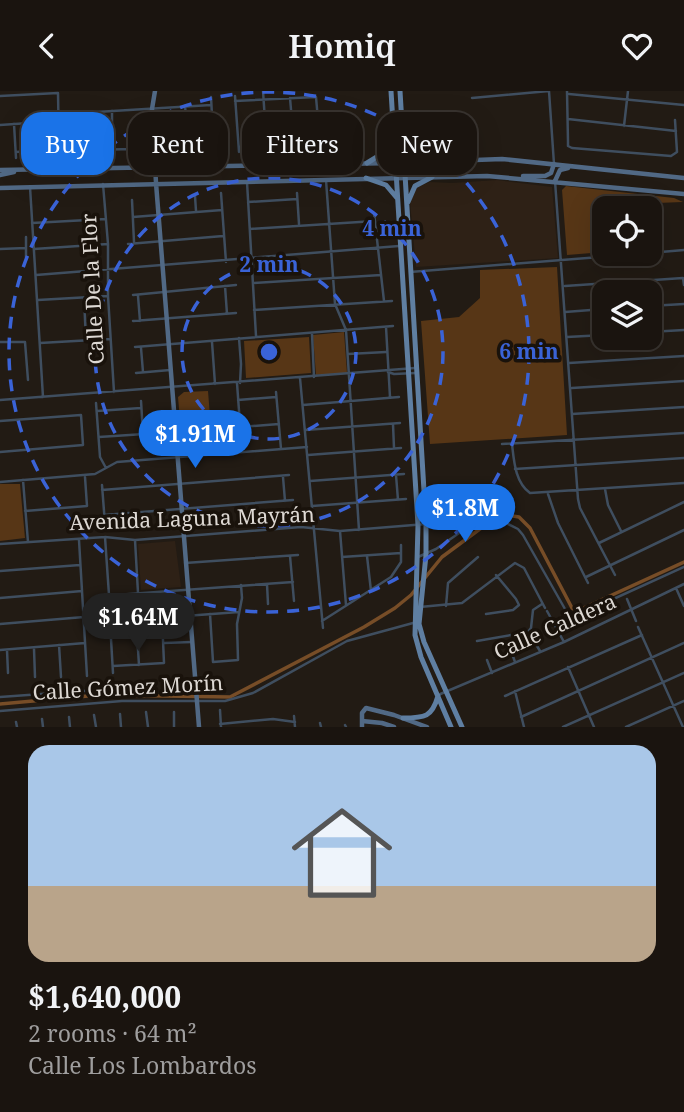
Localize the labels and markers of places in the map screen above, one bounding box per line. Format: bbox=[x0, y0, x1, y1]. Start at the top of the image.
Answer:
centre of rings bbox=[257, 340, 281, 364]
pin: $1.91M bbox=[138, 411, 252, 470]
pin: $1.8M bbox=[416, 484, 514, 544]
pin: $1.64M bbox=[81, 594, 195, 653]

